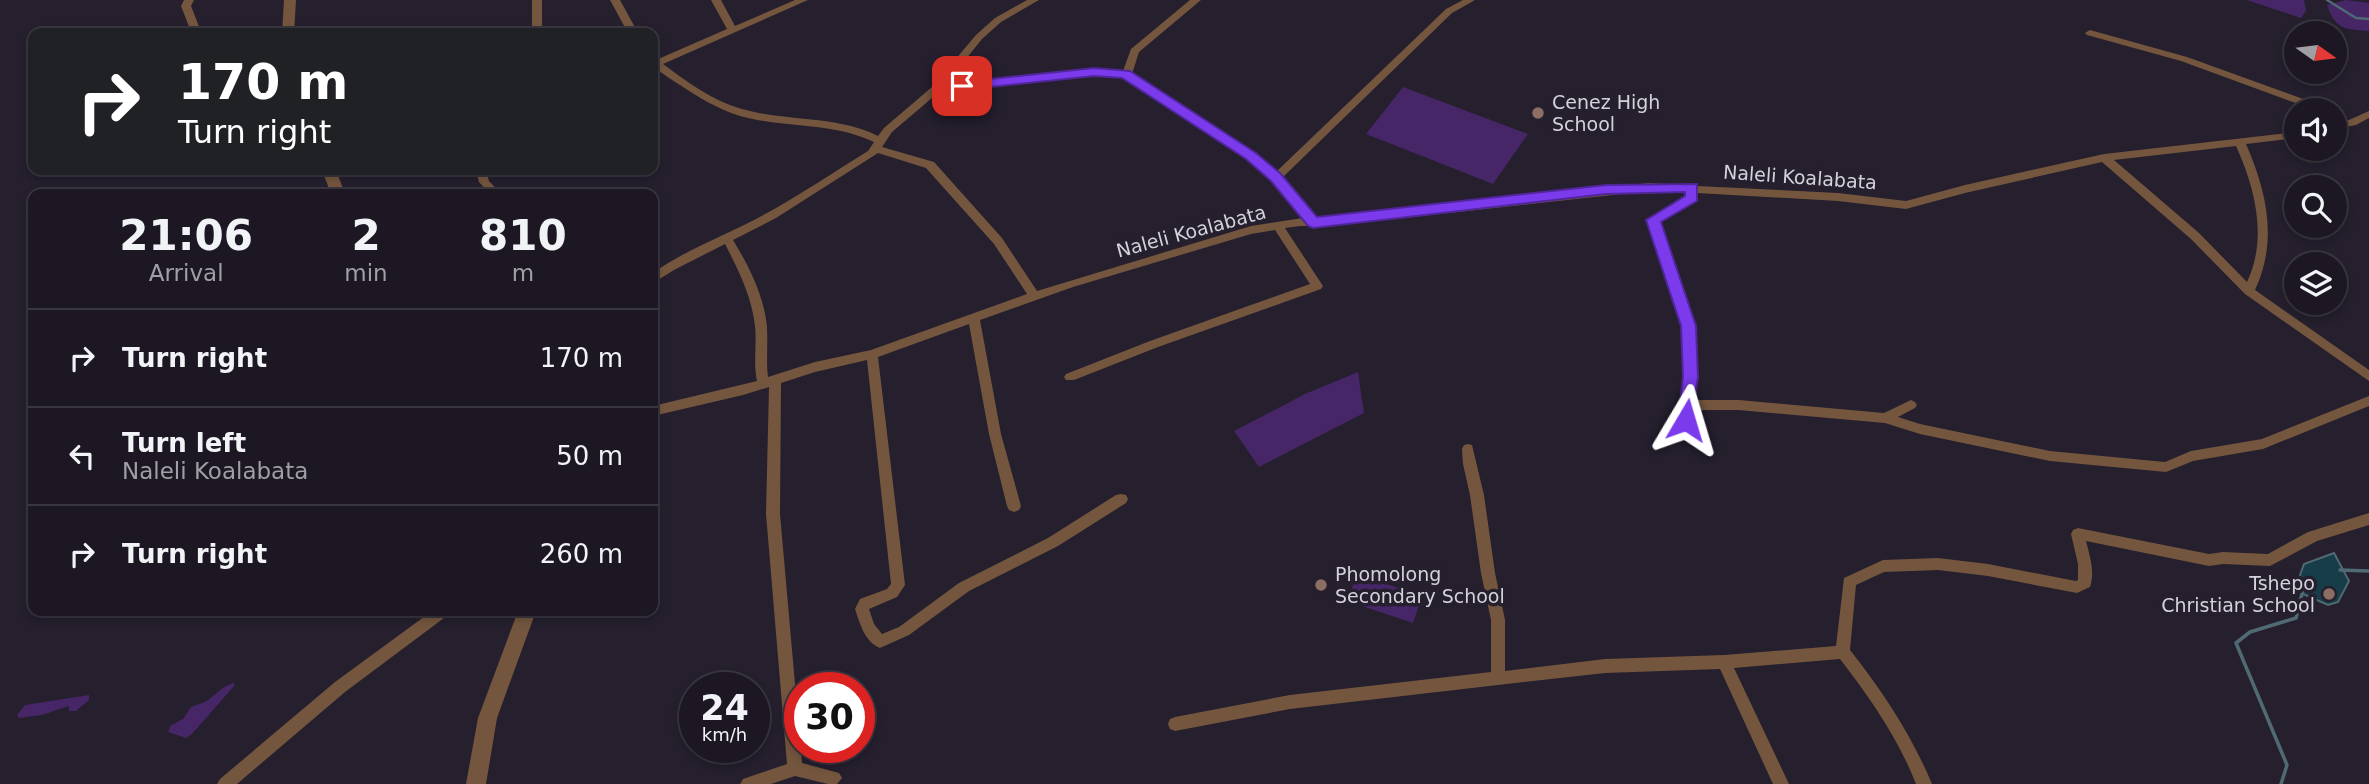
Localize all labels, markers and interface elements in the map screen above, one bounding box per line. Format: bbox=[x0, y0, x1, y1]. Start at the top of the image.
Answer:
north arrow bbox=[2284, 21, 2347, 84]
map controls bbox=[2284, 21, 2347, 315]
text: 170 m bbox=[178, 54, 348, 111]
icon: right bbox=[63, 56, 154, 147]
pin bbox=[932, 56, 992, 116]
icon: arrive bbox=[943, 67, 981, 105]
place label: Cenez High School bbox=[1552, 91, 1660, 135]
button: sound bbox=[2284, 98, 2347, 161]
marker: Cenez High School bbox=[1530, 105, 1546, 121]
text: Turn right bbox=[178, 113, 331, 151]
street label: Naleli Koalabata bbox=[1722, 161, 1878, 193]
button: search bbox=[2284, 175, 2347, 238]
street label: Naleli Koalabata bbox=[1114, 200, 1268, 262]
text: 21:06 bbox=[119, 211, 253, 260]
text: 2 bbox=[351, 211, 381, 260]
text: 810 bbox=[479, 211, 567, 260]
button: layers bbox=[2284, 252, 2347, 315]
text: Arrival bbox=[149, 260, 224, 286]
text: min bbox=[344, 260, 388, 286]
text: m bbox=[512, 260, 534, 286]
icon: right bbox=[63, 339, 101, 377]
text: Turn right bbox=[122, 343, 267, 373]
text: 170 m bbox=[540, 343, 623, 373]
position arrow bbox=[1649, 383, 1723, 457]
text: Turn left bbox=[122, 428, 246, 458]
icon: left bbox=[63, 437, 101, 475]
text: 50 m bbox=[556, 441, 623, 471]
text: Naleli Koalabata bbox=[122, 458, 308, 484]
icon: right bbox=[63, 535, 101, 573]
text: Turn right bbox=[122, 539, 267, 569]
text: 260 m bbox=[540, 539, 623, 569]
place label: Phomolong Secondary School bbox=[1335, 563, 1505, 607]
place label: Tshepo Christian School bbox=[2161, 572, 2315, 616]
marker: Phomolong Secondary School bbox=[1313, 577, 1329, 593]
marker: Tshepo Christian School bbox=[2321, 586, 2337, 602]
speed limit sign: 30 bbox=[784, 672, 875, 763]
text: 24 bbox=[700, 688, 749, 728]
text: km/h bbox=[702, 724, 747, 745]

